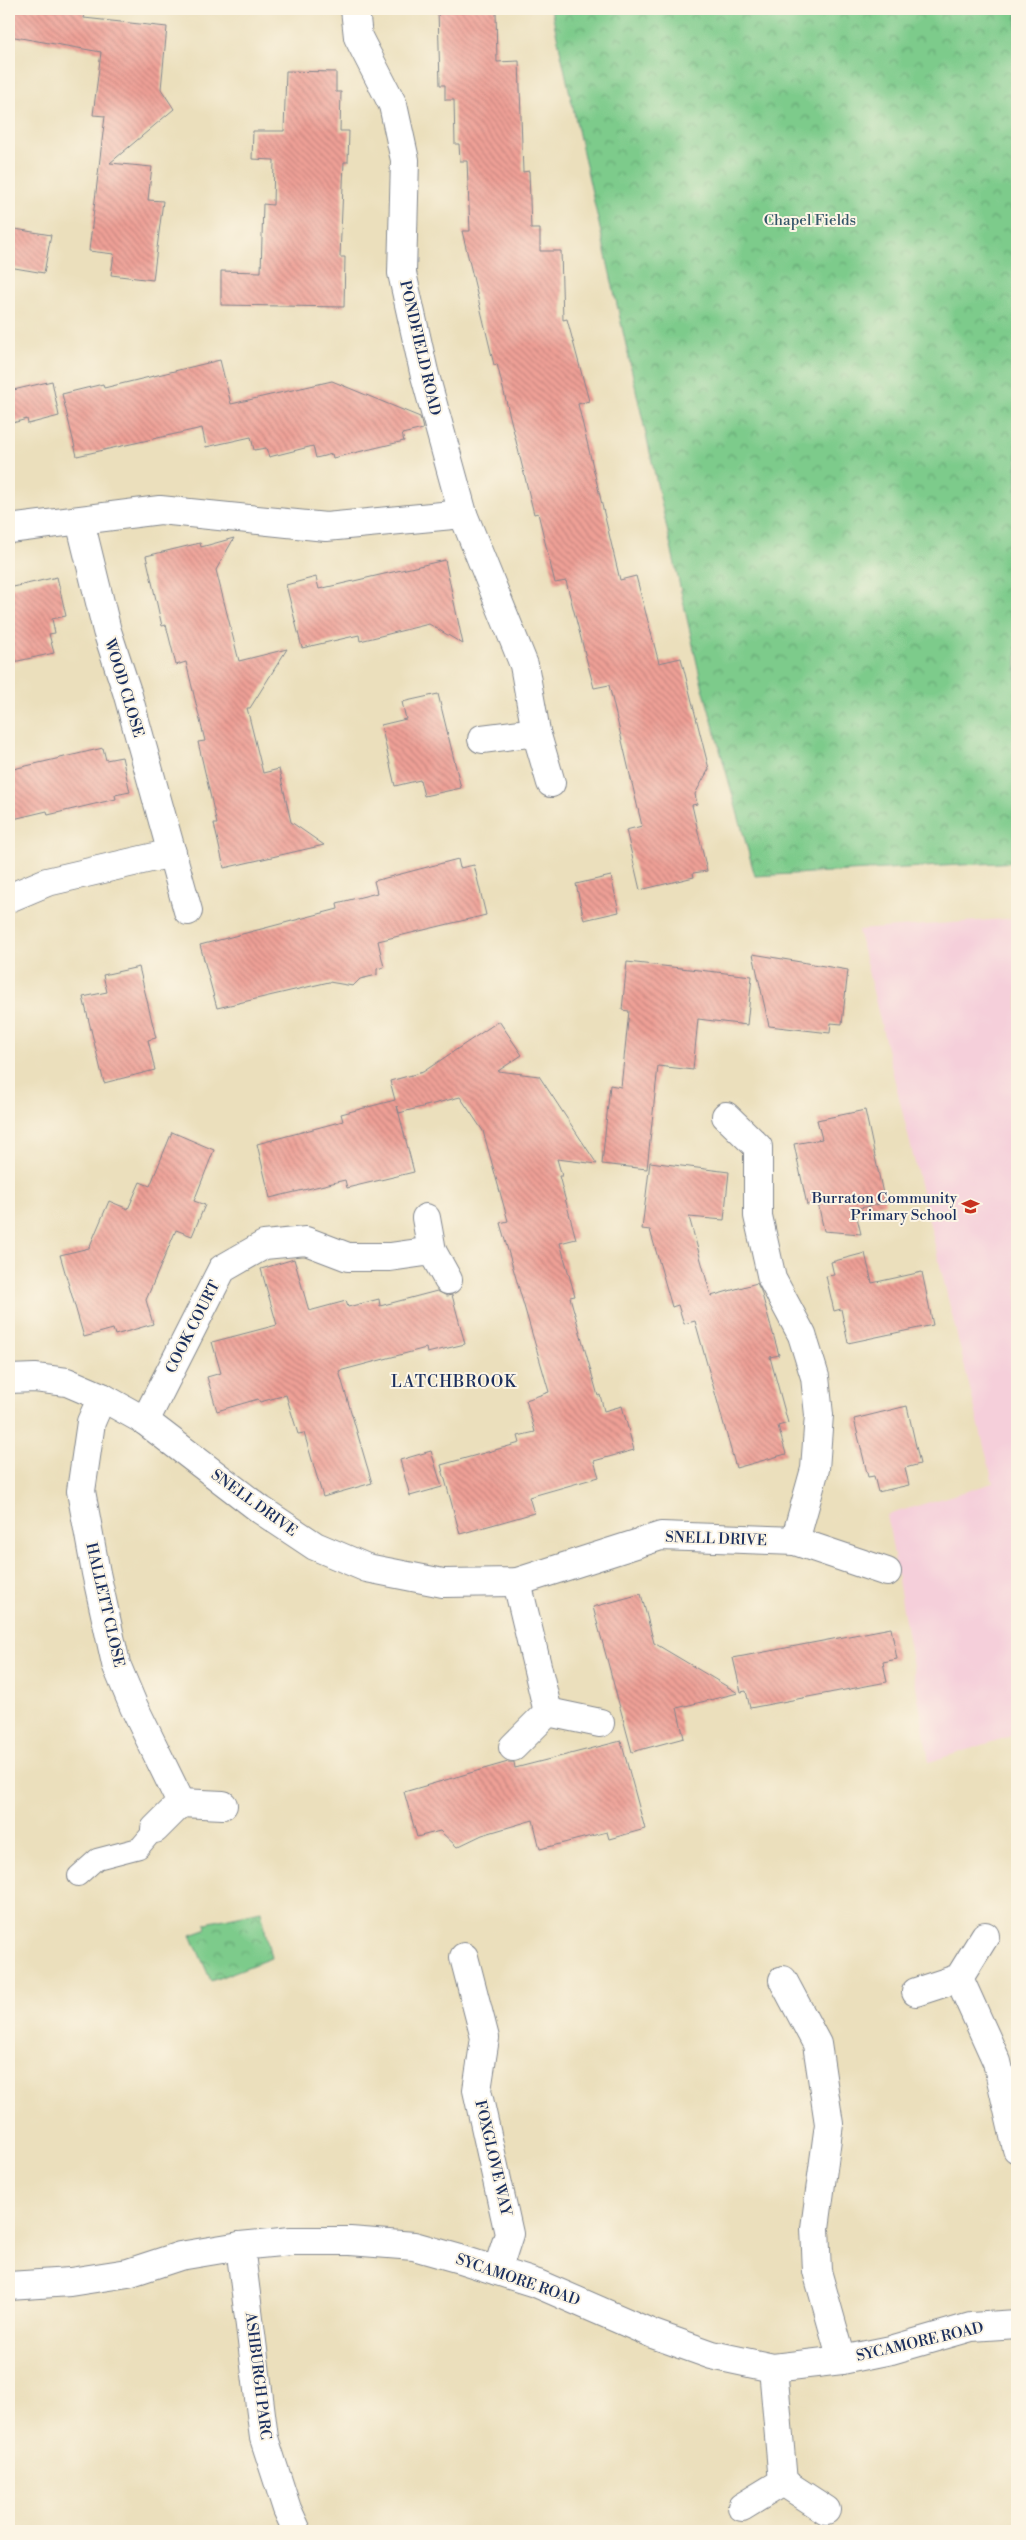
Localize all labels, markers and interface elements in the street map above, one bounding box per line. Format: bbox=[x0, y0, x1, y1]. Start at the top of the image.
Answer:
park label: Chapel Fields bbox=[764, 211, 856, 230]
street label: PONDFIELD ROAD bbox=[395, 278, 445, 418]
street label: WOOD CLOSE bbox=[100, 636, 148, 740]
place label: Burraton Community Primary School bbox=[811, 1189, 958, 1225]
school or university icon: Burraton Community Primary School bbox=[961, 1197, 981, 1217]
street label: COOK COURT bbox=[161, 1277, 225, 1377]
district label: LATCHBROOK bbox=[391, 1372, 517, 1392]
street label: SNELL DRIVE bbox=[207, 1465, 301, 1541]
street label: SNELL DRIVE bbox=[665, 1528, 767, 1550]
street label: HALLETT CLOSE bbox=[81, 1541, 129, 1669]
street label: FOXGLOVE WAY bbox=[470, 2098, 516, 2219]
street label: SYCAMORE ROAD bbox=[453, 2250, 583, 2310]
street label: ASHBURGH PARC bbox=[241, 2310, 275, 2441]
street label: SYCAMORE ROAD bbox=[854, 2318, 986, 2366]

